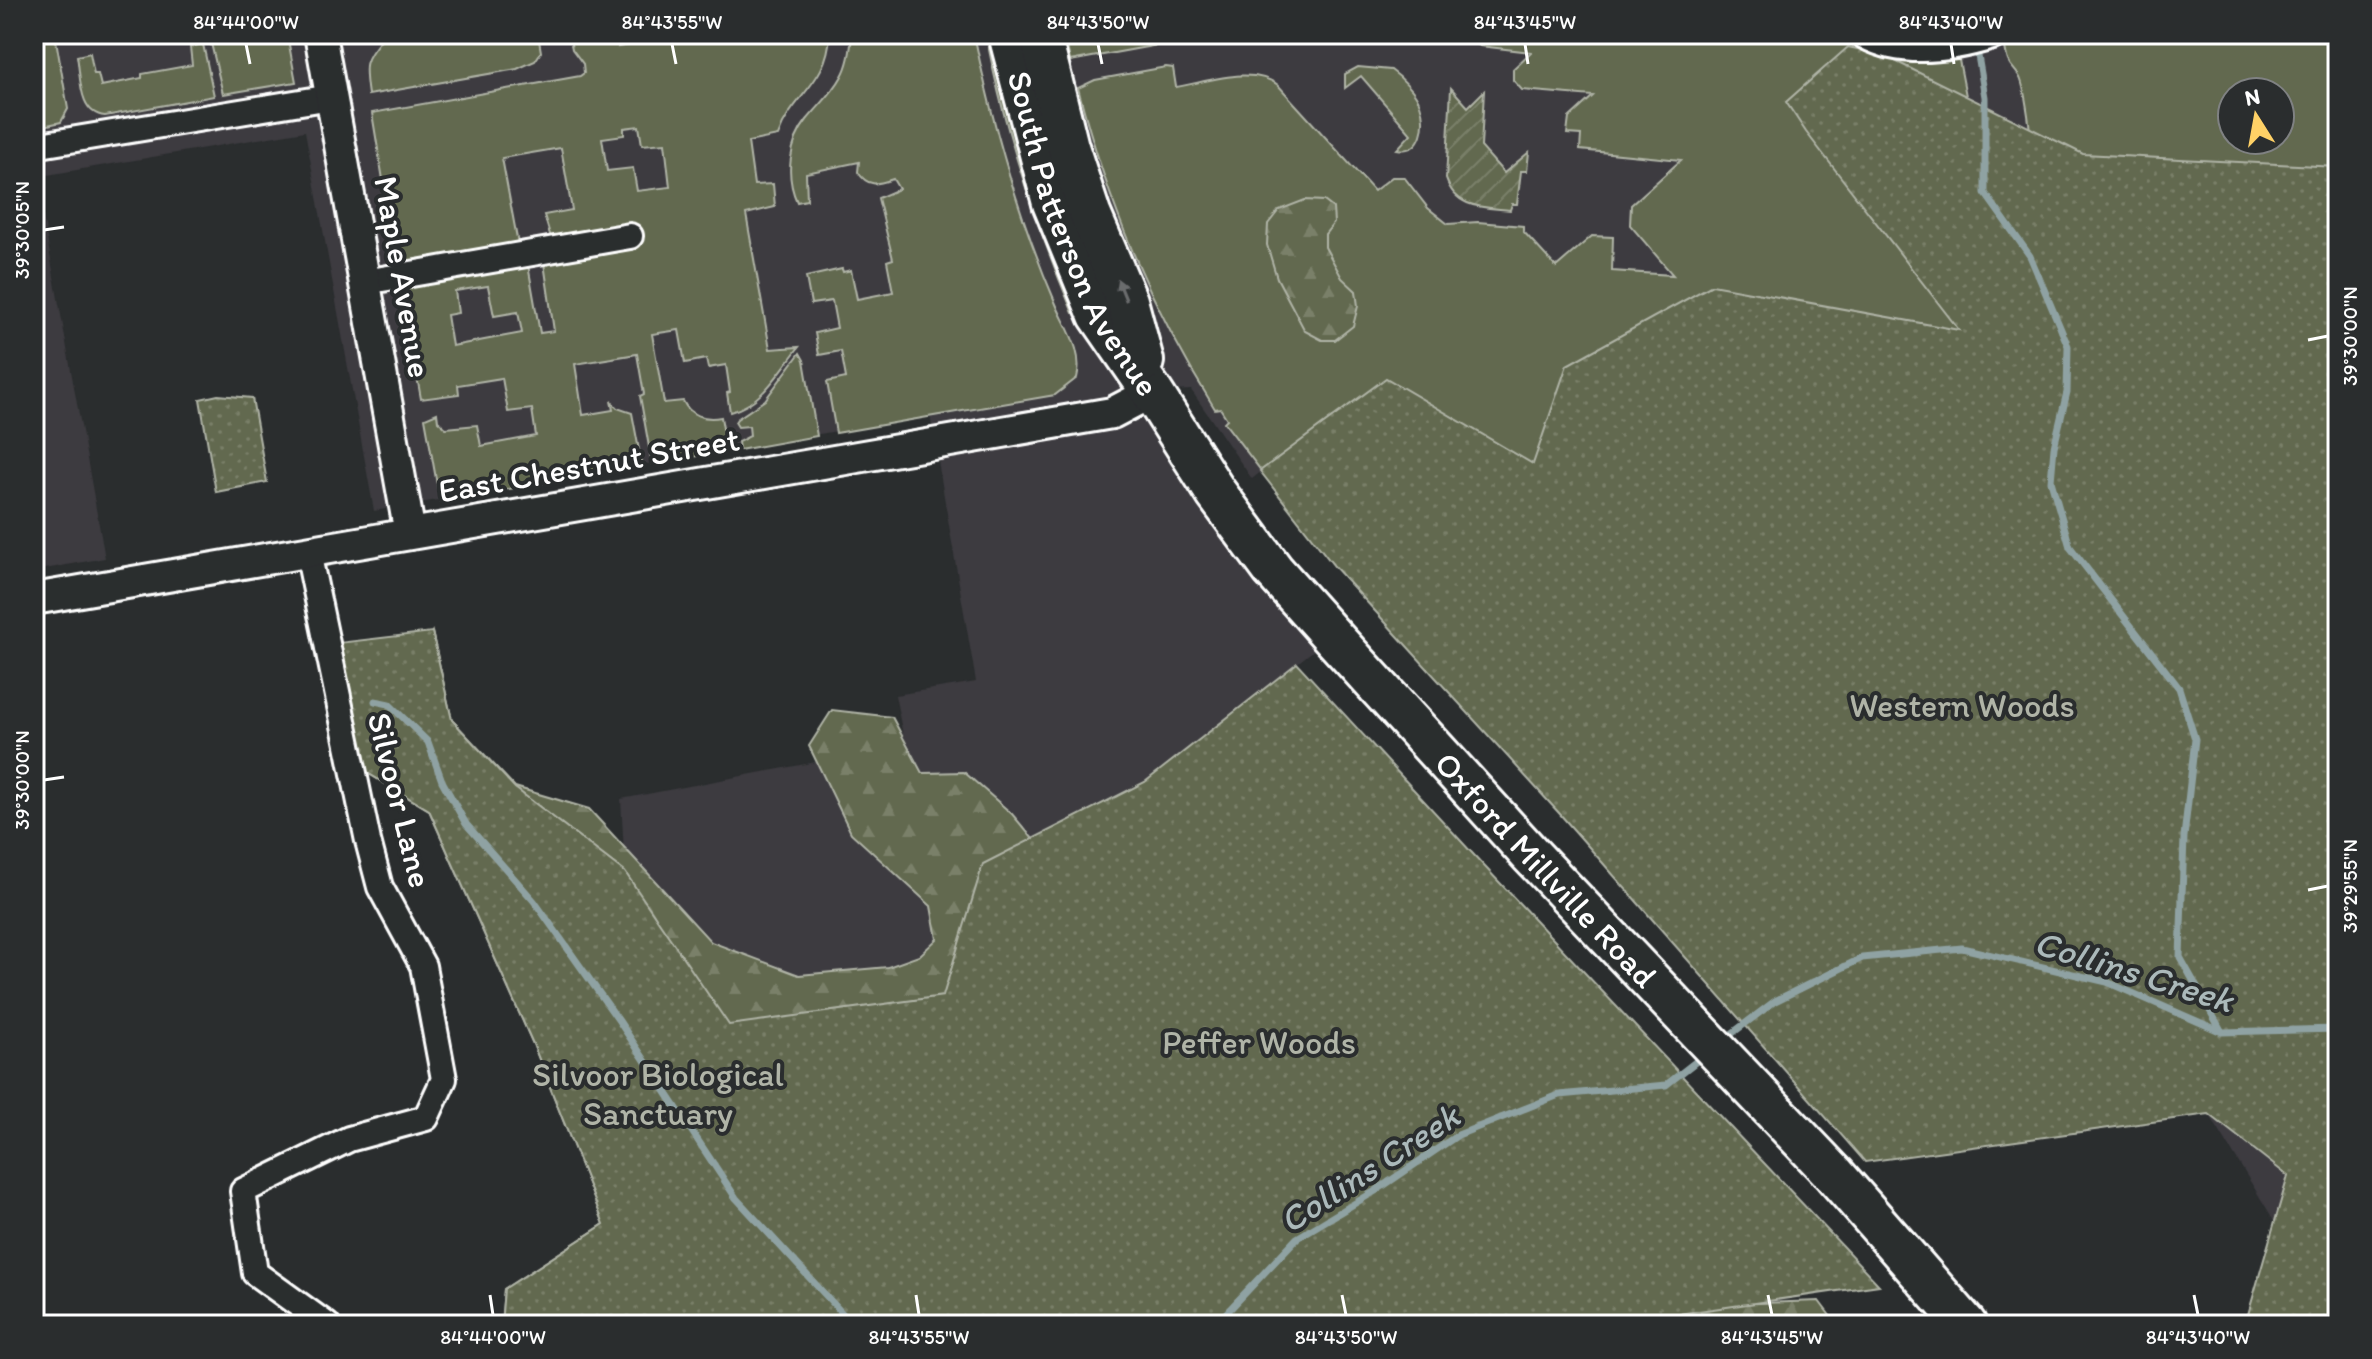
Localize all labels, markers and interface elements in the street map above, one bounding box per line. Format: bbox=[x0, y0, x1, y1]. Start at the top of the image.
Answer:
text: 84°44'00"W bbox=[193, 10, 299, 34]
text: 84°43'55"W bbox=[622, 10, 722, 34]
text: 84°43'50"W bbox=[1047, 10, 1149, 34]
text: 84°43'45"W bbox=[1474, 10, 1576, 34]
text: 84°43'40"W bbox=[1899, 10, 2003, 34]
street label: South Patterson Avenue bbox=[999, 66, 1169, 404]
north arrow bbox=[2216, 76, 2296, 156]
text: N bbox=[2242, 82, 2262, 112]
street label: Maple Avenue bbox=[365, 173, 441, 381]
text: 39°30'05"N bbox=[10, 181, 34, 279]
one-way arrow bbox=[1115, 278, 1128, 302]
text: 39°30'00"N bbox=[2338, 286, 2362, 386]
street label: East Chestnut Street bbox=[435, 418, 743, 512]
park label: Western Woods bbox=[1849, 685, 2075, 726]
street label: Silvoor Lane bbox=[358, 708, 442, 892]
text: 39°30'00"N bbox=[10, 730, 34, 830]
street label: Oxford Millville Road bbox=[1426, 743, 1666, 996]
text: 39°29'55"N bbox=[2338, 839, 2362, 933]
water label: Collins Creek bbox=[2029, 920, 2241, 1022]
park label: Peffer Woods bbox=[1162, 1022, 1356, 1063]
park label: Silvoor Biological Sanctuary bbox=[532, 1054, 784, 1134]
water label: Collins Creek bbox=[1271, 1093, 1469, 1242]
text: 84°44'00"W bbox=[440, 1325, 546, 1349]
text: 84°43'55"W bbox=[869, 1325, 969, 1349]
text: 84°43'50"W bbox=[1295, 1325, 1397, 1349]
text: 84°43'45"W bbox=[1721, 1325, 1823, 1349]
text: 84°43'40"W bbox=[2146, 1325, 2250, 1349]

